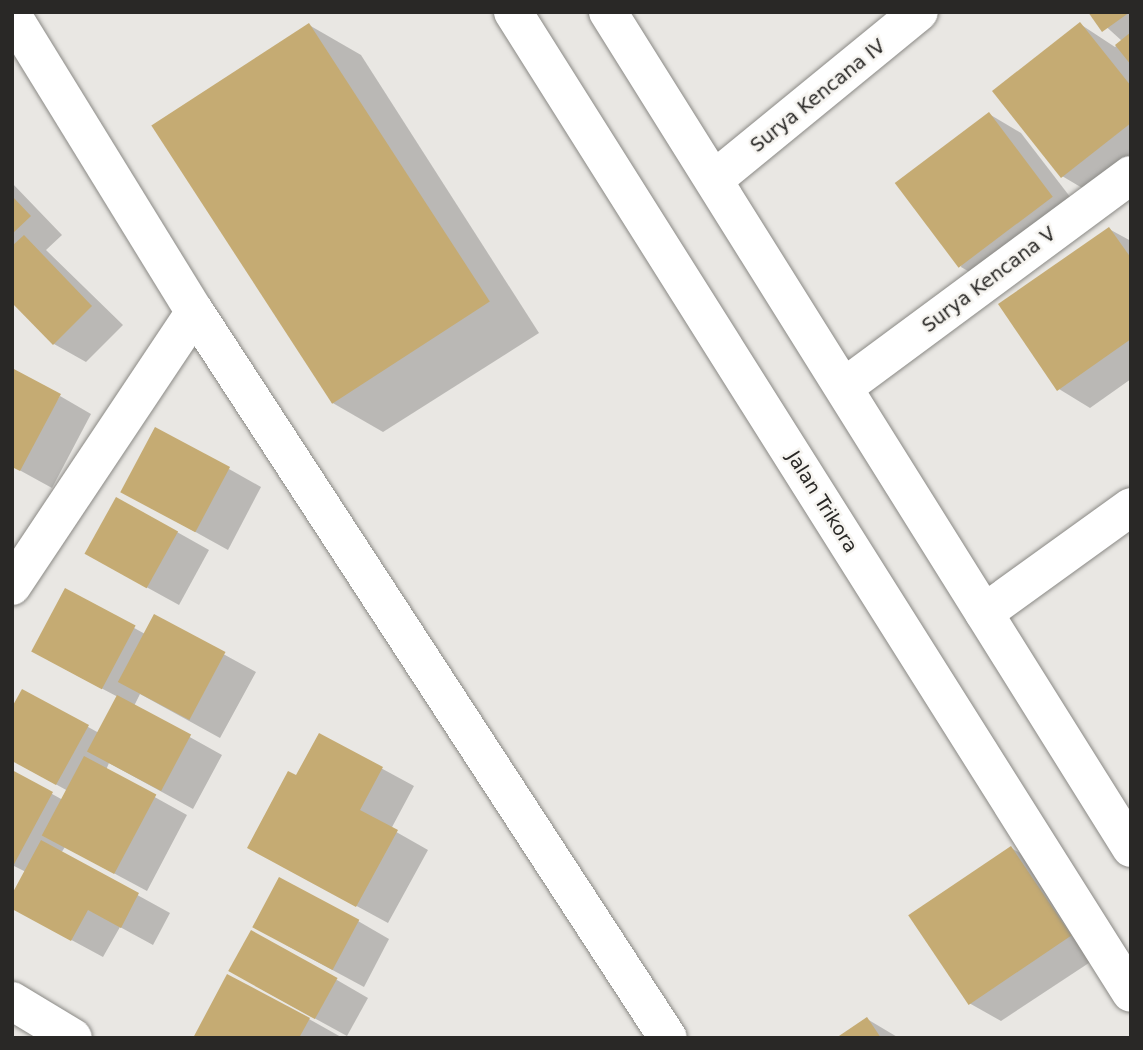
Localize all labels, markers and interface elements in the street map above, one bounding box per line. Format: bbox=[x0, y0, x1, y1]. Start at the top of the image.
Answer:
street label: Surya Kencana IV bbox=[746, 35, 890, 157]
street label: Surya Kencana V bbox=[918, 222, 1060, 338]
street label: Jalan Trikora bbox=[782, 447, 862, 557]

